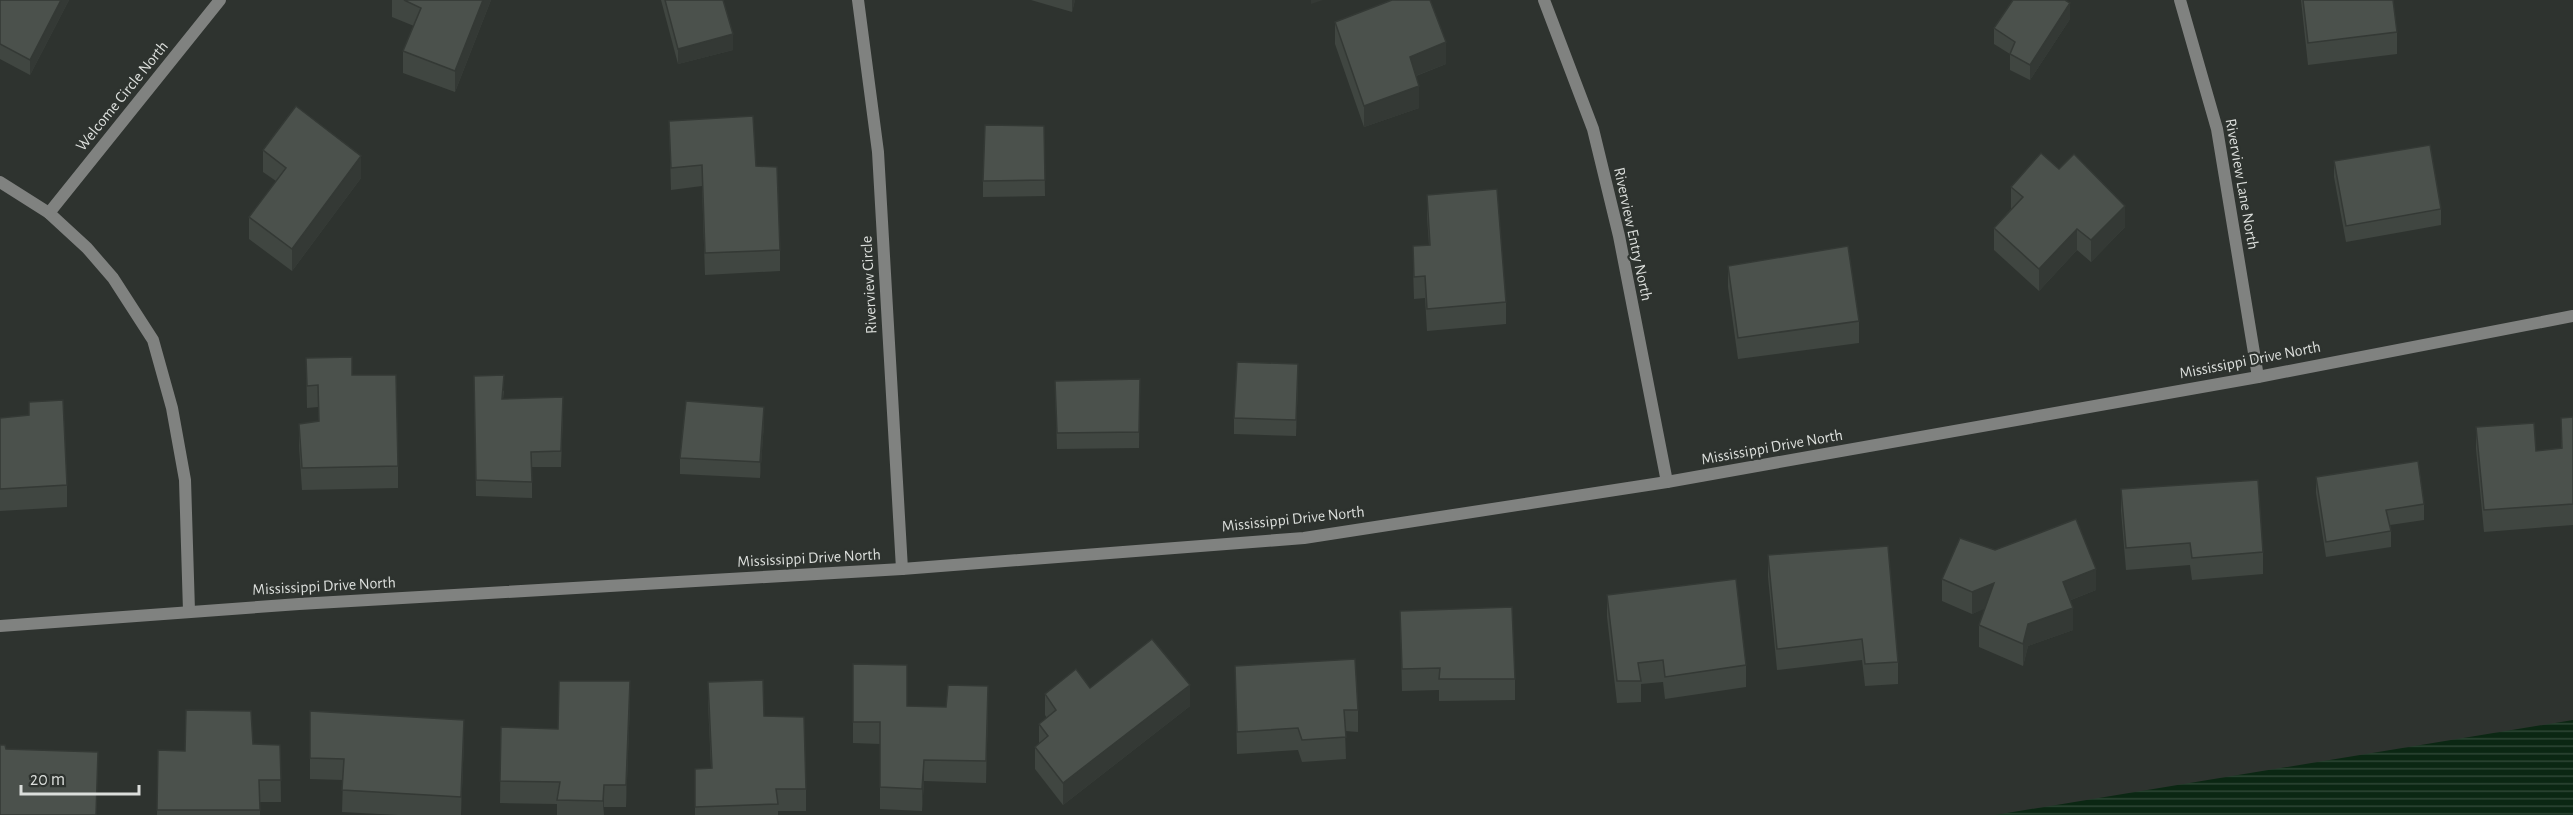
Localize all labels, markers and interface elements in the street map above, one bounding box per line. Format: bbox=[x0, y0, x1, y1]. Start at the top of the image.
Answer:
street label: Welcome Circle North bbox=[73, 38, 171, 154]
street label: Riverview Lane North bbox=[2223, 117, 2261, 251]
street label: Riverview Entry North bbox=[1610, 166, 1655, 302]
street label: Riverview Circle bbox=[858, 236, 880, 334]
street label: Mississippi Drive North bbox=[2178, 338, 2322, 382]
street label: Mississippi Drive North bbox=[1700, 427, 1844, 467]
street label: Mississippi Drive North bbox=[1221, 504, 1365, 534]
street label: Mississippi Drive North bbox=[737, 546, 881, 570]
street label: Mississippi Drive North bbox=[252, 574, 396, 598]
scale bar bbox=[21, 758, 140, 796]
text: 20 m bbox=[30, 771, 65, 789]

